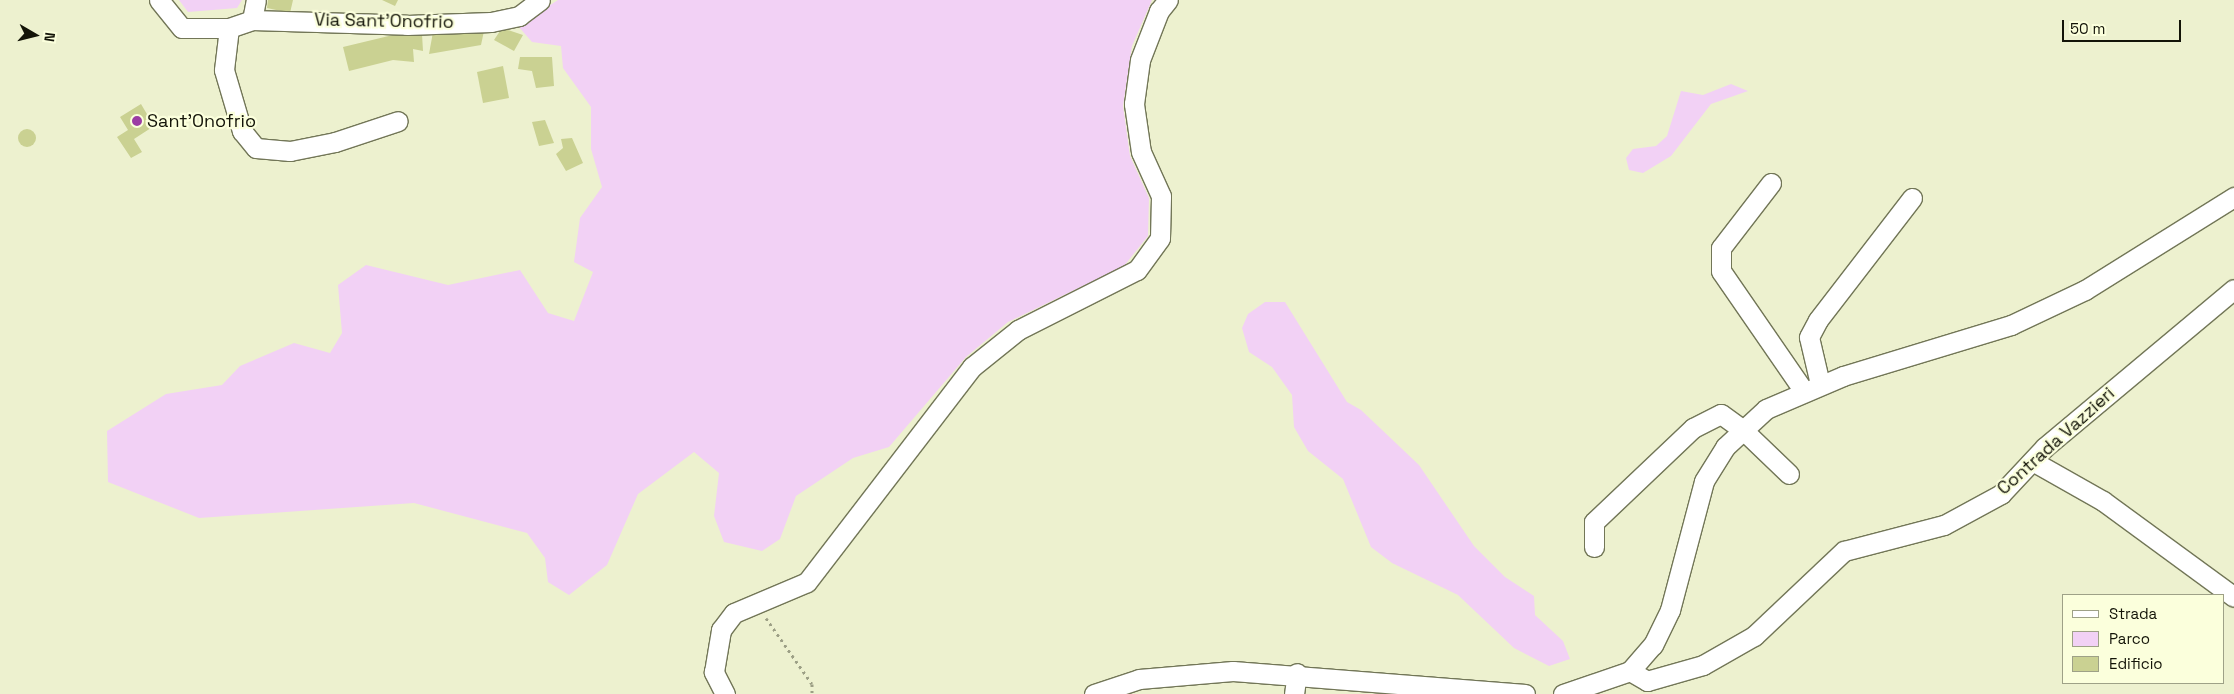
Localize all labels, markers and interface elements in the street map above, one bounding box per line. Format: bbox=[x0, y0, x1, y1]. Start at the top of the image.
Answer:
street label: Via Sant'Onofrio bbox=[314, 9, 454, 33]
north arrow bbox=[10, 10, 60, 60]
scale bar bbox=[2064, 10, 2183, 42]
text: 50 m bbox=[2070, 19, 2105, 38]
text: N bbox=[40, 31, 59, 43]
place label: Sant'Onofrio bbox=[147, 110, 256, 132]
marker: Sant'Onofrio bbox=[131, 115, 143, 127]
street label: Contrada Vazzieri bbox=[1993, 383, 2119, 499]
legend bbox=[2062, 594, 2224, 684]
text: Strada bbox=[2109, 604, 2157, 623]
text: Parco bbox=[2109, 629, 2150, 648]
text: Edificio bbox=[2109, 654, 2163, 673]

